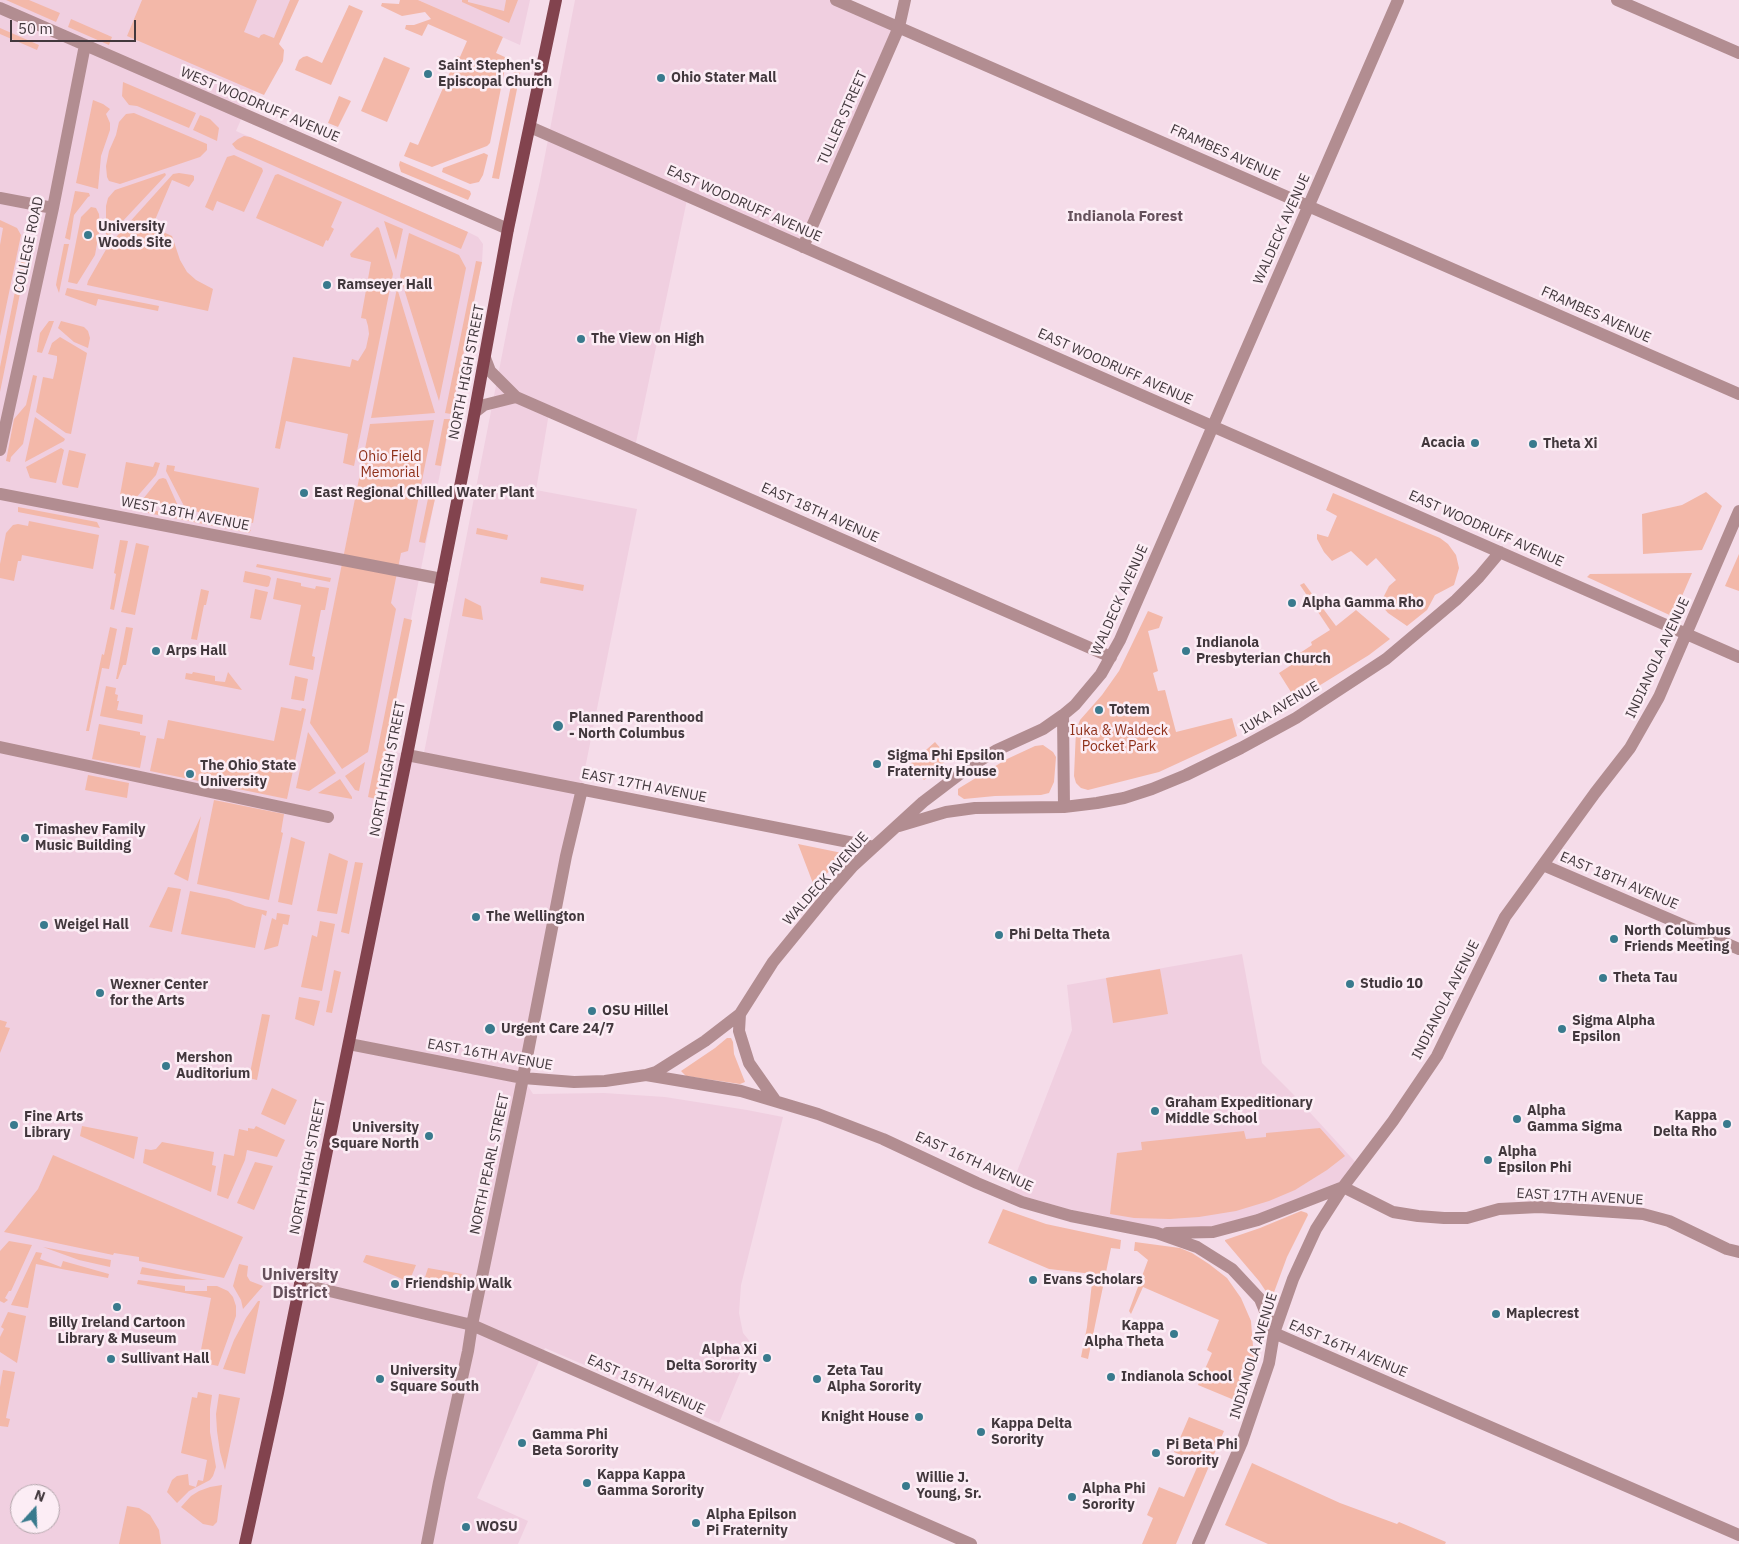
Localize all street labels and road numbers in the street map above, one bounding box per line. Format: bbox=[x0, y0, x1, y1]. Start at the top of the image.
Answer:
street label: WEST WOODRUFF AVENUE bbox=[178, 64, 342, 146]
street label: TULLER STREET bbox=[815, 68, 871, 168]
street label: FRAMBES AVENUE bbox=[1167, 121, 1283, 185]
street label: EAST WOODRUFF AVENUE bbox=[664, 162, 824, 246]
street label: WALDECK AVENUE bbox=[1250, 171, 1314, 287]
street label: COLLEGE ROAD bbox=[11, 195, 47, 295]
street label: FRAMBES AVENUE bbox=[1538, 283, 1654, 347]
street label: NORTH HIGH STREET bbox=[446, 303, 488, 441]
street label: EAST WOODRUFF AVENUE bbox=[1035, 325, 1195, 409]
street label: EAST 18TH AVENUE bbox=[759, 479, 881, 547]
street label: EAST WOODRUFF AVENUE bbox=[1406, 487, 1566, 571]
street label: WEST 18TH AVENUE bbox=[119, 493, 251, 535]
street label: WALDECK AVENUE bbox=[1088, 542, 1152, 658]
street label: INDIANOLA AVENUE bbox=[1623, 595, 1693, 721]
street label: IUKA AVENUE bbox=[1238, 678, 1322, 738]
street label: NORTH HIGH STREET bbox=[367, 700, 409, 838]
street label: EAST 17TH AVENUE bbox=[580, 766, 708, 806]
street label: WALDECK AVENUE bbox=[780, 829, 872, 929]
street label: EAST 18TH AVENUE bbox=[1557, 848, 1681, 914]
street label: INDIANOLA AVENUE bbox=[1409, 938, 1483, 1062]
street label: EAST 16TH AVENUE bbox=[426, 1036, 554, 1074]
street label: NORTH PEARL STREET bbox=[467, 1092, 513, 1236]
street label: NORTH HIGH STREET bbox=[287, 1098, 329, 1236]
street label: EAST 16TH AVENUE bbox=[913, 1128, 1035, 1196]
street label: EAST 17TH AVENUE bbox=[1516, 1185, 1644, 1209]
street label: INDIANOLA AVENUE bbox=[1227, 1291, 1281, 1421]
street label: EAST 16TH AVENUE bbox=[1286, 1316, 1410, 1382]
street label: EAST 15TH AVENUE bbox=[585, 1351, 707, 1419]

